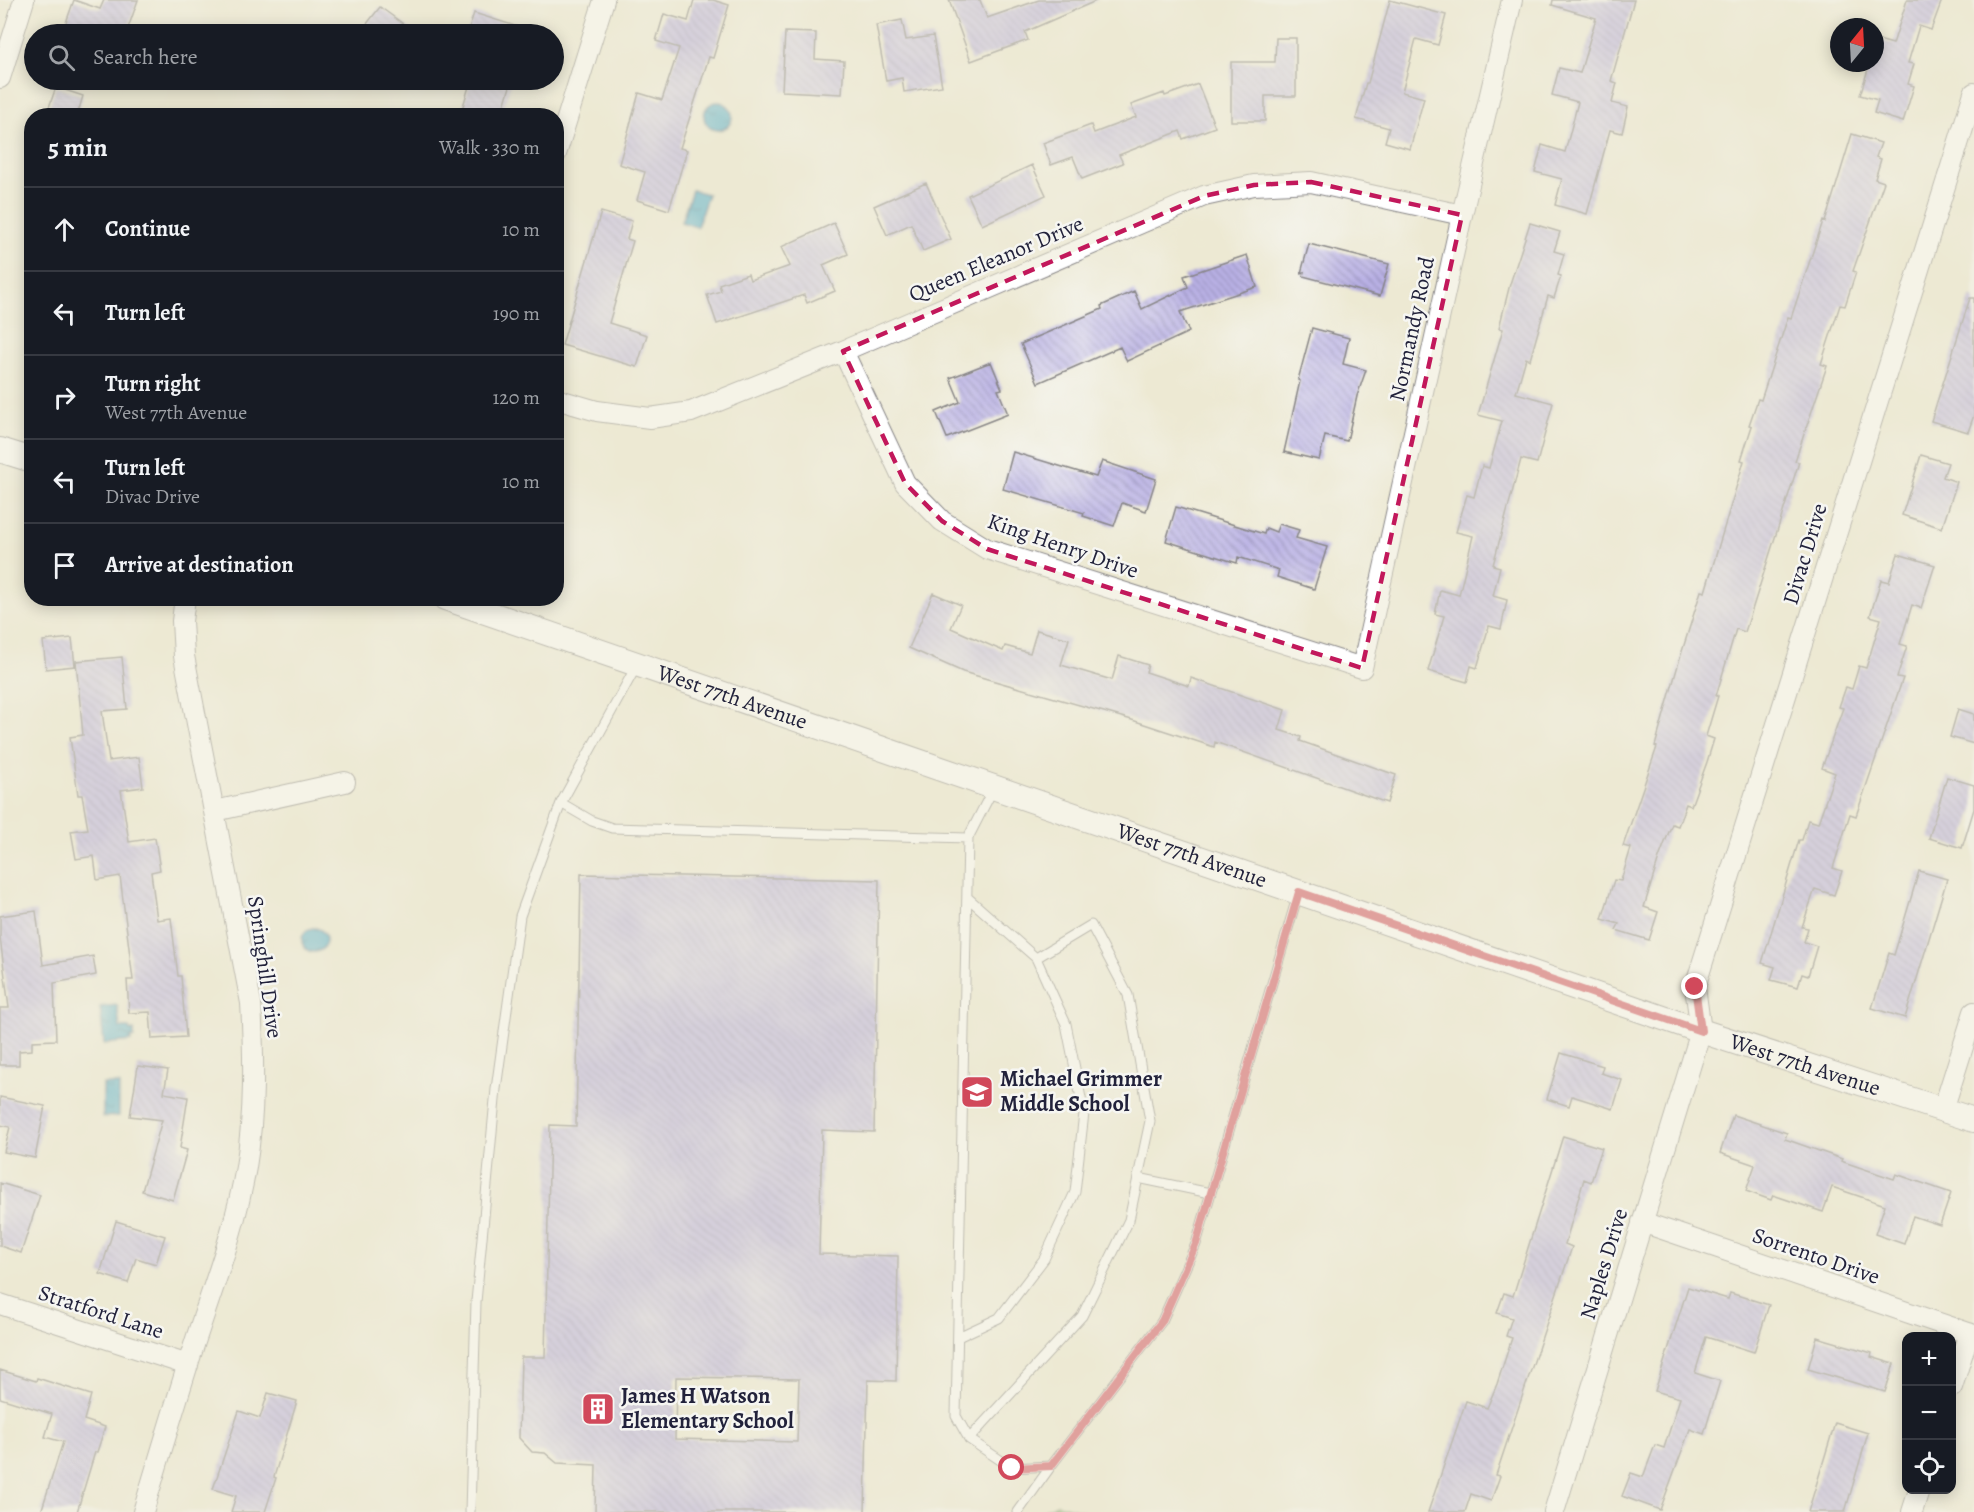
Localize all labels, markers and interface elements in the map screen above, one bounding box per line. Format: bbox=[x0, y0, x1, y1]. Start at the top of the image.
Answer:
north arrow bbox=[1830, 18, 1884, 72]
search box bbox=[24, 24, 564, 90]
icon: search bbox=[45, 41, 78, 74]
text: Search here bbox=[93, 42, 198, 72]
text: 5 min bbox=[48, 130, 108, 165]
text: Walk · 330 m bbox=[439, 134, 540, 161]
street label: Queen Eleanor Drive bbox=[904, 209, 1088, 309]
icon: ahead bbox=[48, 213, 81, 246]
text: Continue bbox=[105, 214, 190, 244]
text: 10 m bbox=[502, 216, 540, 243]
street label: Normandy Road bbox=[1382, 254, 1442, 404]
icon: left bbox=[48, 297, 81, 330]
text: Turn left bbox=[105, 298, 185, 328]
text: 190 m bbox=[493, 300, 540, 327]
text: Turn right bbox=[105, 369, 201, 399]
icon: right bbox=[48, 381, 81, 414]
text: 120 m bbox=[492, 384, 540, 411]
text: West 77th Avenue bbox=[105, 399, 247, 426]
text: Turn left bbox=[105, 453, 185, 483]
icon: left bbox=[48, 465, 81, 498]
text: 10 m bbox=[502, 468, 540, 495]
text: Divac Drive bbox=[105, 483, 200, 510]
street label: Divac Drive bbox=[1775, 500, 1835, 608]
street label: King Henry Drive bbox=[983, 506, 1143, 586]
icon: arrive bbox=[48, 549, 81, 582]
text: Arrive at destination bbox=[105, 550, 294, 580]
street label: West 77th Avenue bbox=[653, 657, 811, 737]
street label: West 77th Avenue bbox=[1112, 815, 1271, 895]
street label: Springhill Drive bbox=[240, 894, 290, 1040]
route end bbox=[1681, 973, 1707, 999]
street label: West 77th Avenue bbox=[1725, 1026, 1884, 1103]
place label: Michael Grimmer Middle School bbox=[1000, 1064, 1162, 1119]
school or university icon: Michael Grimmer Middle School bbox=[959, 1074, 995, 1110]
street label: Naples Drive bbox=[1573, 1205, 1635, 1323]
street label: Sorrento Drive bbox=[1748, 1220, 1884, 1292]
street label: Stratford Lane bbox=[34, 1278, 168, 1346]
map controls bbox=[1902, 1332, 1956, 1494]
button: + bbox=[1902, 1332, 1956, 1386]
place label: James H Watson Elementary School bbox=[621, 1381, 794, 1436]
button: − bbox=[1902, 1386, 1956, 1440]
building icon: James H Watson Elementary School bbox=[580, 1391, 616, 1427]
button: locate bbox=[1902, 1440, 1956, 1494]
route start bbox=[998, 1454, 1024, 1480]

